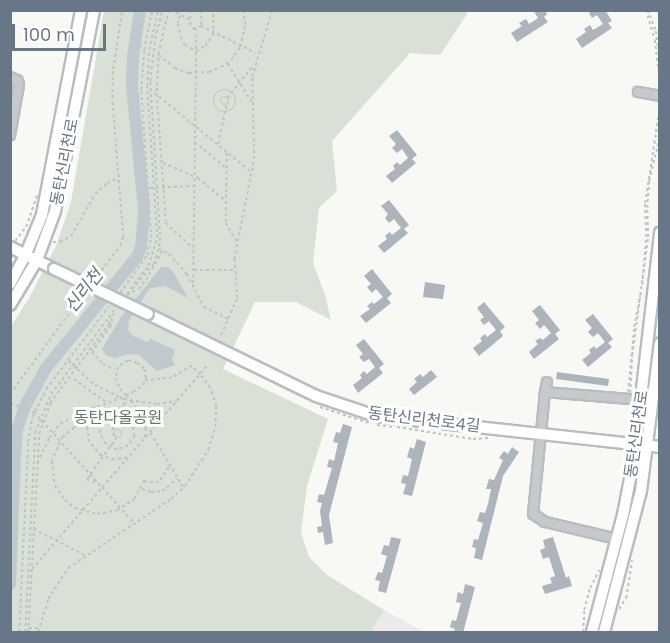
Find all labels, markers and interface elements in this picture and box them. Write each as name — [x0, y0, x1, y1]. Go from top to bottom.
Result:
scale bar — [15, 12, 110, 50]
text: 100 m — [23, 22, 75, 47]
street label: 동탄신리천로 — [47, 117, 83, 207]
water label: 신리천 — [60, 265, 108, 317]
street label: 동탄신리천로 — [621, 389, 653, 479]
street label: 동탄신리천로4길 — [367, 404, 481, 436]
park label: 동탄다올공원 — [74, 408, 162, 428]

